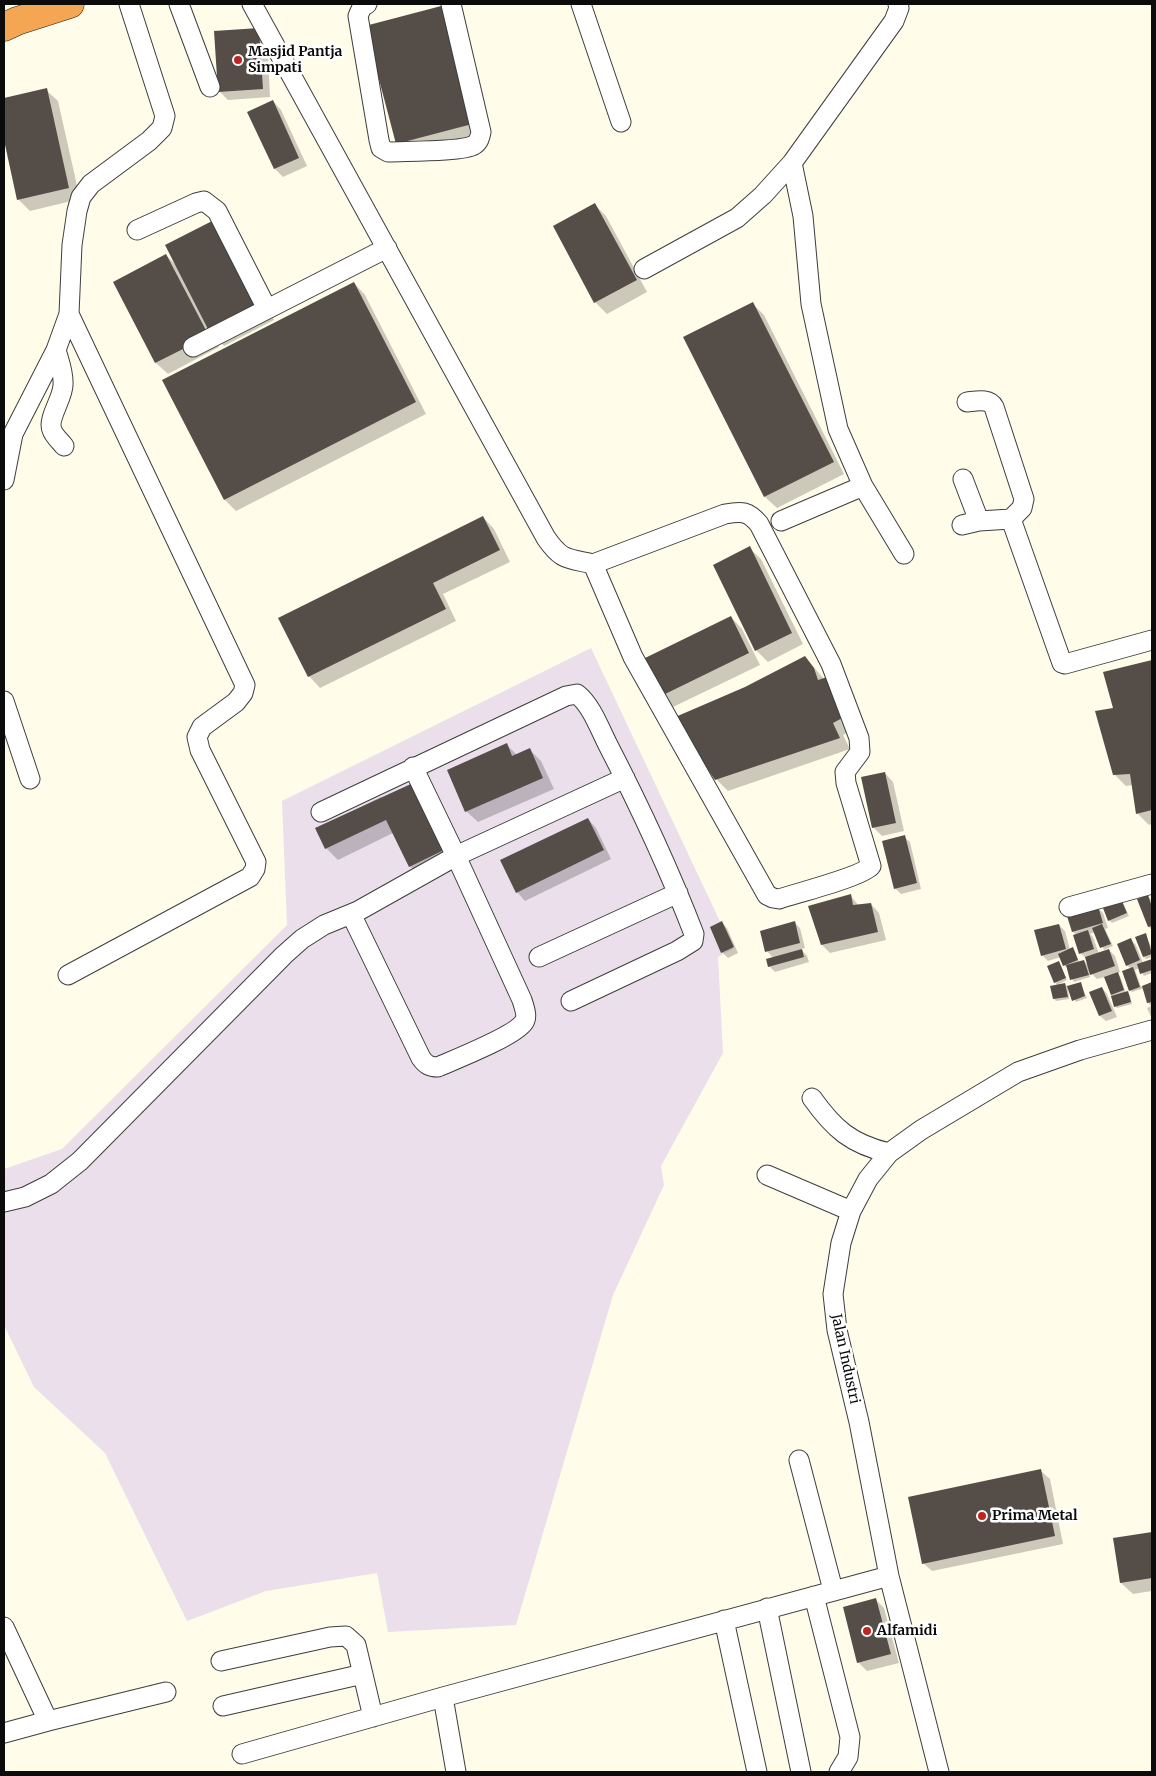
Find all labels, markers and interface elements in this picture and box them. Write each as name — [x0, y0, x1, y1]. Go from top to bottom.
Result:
place label: Masjid Pantja Simpati — [248, 44, 342, 76]
marker: Masjid Pantja Simpati — [232, 54, 244, 66]
street label: Jalan Industri — [827, 1312, 863, 1406]
place label: Prima Metal — [992, 1508, 1078, 1524]
marker: Prima Metal — [976, 1510, 988, 1522]
place label: Alfamidi — [877, 1623, 937, 1639]
marker: Alfamidi — [861, 1625, 873, 1637]

